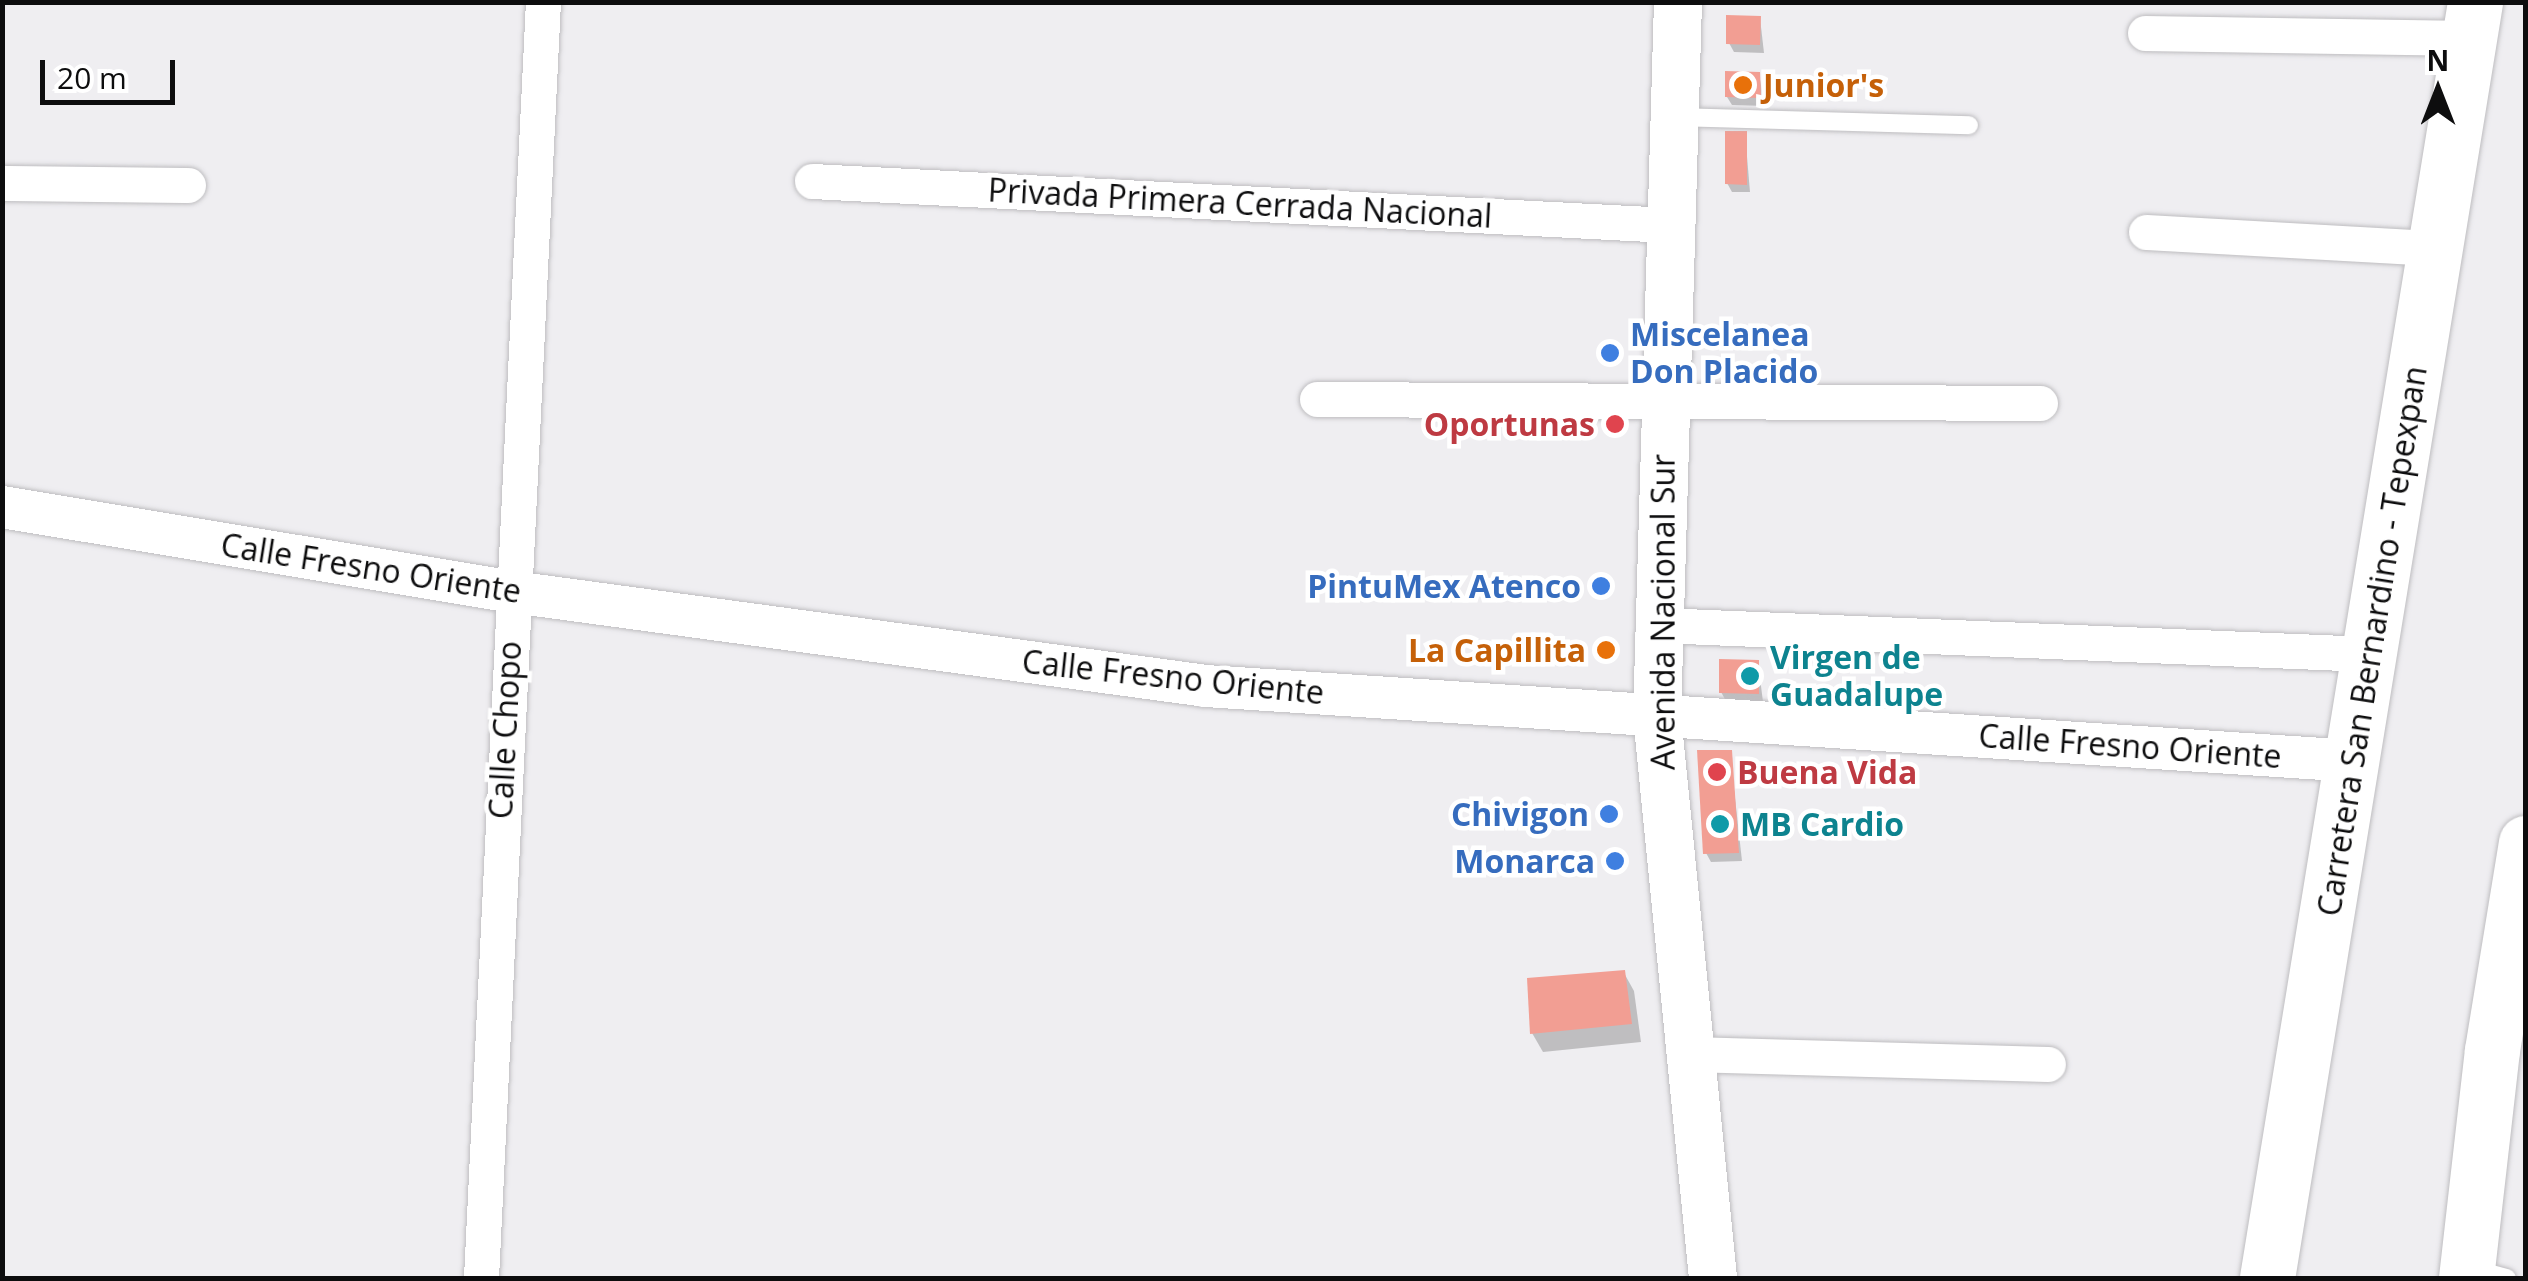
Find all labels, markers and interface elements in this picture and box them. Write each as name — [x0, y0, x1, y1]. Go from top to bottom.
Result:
scale bar — [45, 40, 180, 102]
north arrow — [2388, 40, 2488, 140]
text: N — [2427, 41, 2449, 79]
text: 20 m — [57, 57, 127, 98]
place label: Junior's — [1763, 66, 1884, 104]
marker: Junior's — [1732, 74, 1754, 96]
street label: Privada Primera Cerrada Nacional — [987, 171, 1493, 235]
place label: Miscelanea Don Placido — [1630, 316, 1818, 391]
marker: Miscelanea Don Placido — [1599, 342, 1621, 364]
street label: Carretera San Bernardino - Tepexpan — [2310, 363, 2434, 919]
place label: Oportunas — [1424, 405, 1595, 443]
marker: Oportunas — [1604, 413, 1626, 435]
street label: Avenida Nacional Sur — [1644, 454, 1682, 770]
street label: Calle Fresno Oriente — [218, 525, 524, 611]
place label: PintuMex Atenco — [1307, 567, 1581, 605]
marker: PintuMex Atenco — [1590, 575, 1612, 597]
place label: La Capillita — [1408, 631, 1586, 669]
marker: La Capillita — [1595, 639, 1617, 661]
place label: Virgen de Guadalupe — [1770, 639, 1943, 714]
street label: Calle Chopo — [481, 640, 529, 820]
street label: Calle Fresno Oriente — [1020, 642, 1326, 712]
marker: Virgen de Guadalupe — [1739, 665, 1761, 687]
street label: Calle Fresno Oriente — [1977, 716, 2283, 776]
place label: Buena Vida — [1737, 753, 1917, 791]
marker: Buena Vida — [1706, 761, 1728, 783]
place label: Chivigon — [1451, 795, 1589, 833]
marker: Chivigon — [1598, 803, 1620, 825]
place label: MB Cardio — [1740, 805, 1904, 843]
marker: MB Cardio — [1709, 813, 1731, 835]
place label: Monarca — [1454, 842, 1595, 880]
marker: Monarca — [1604, 850, 1626, 872]

